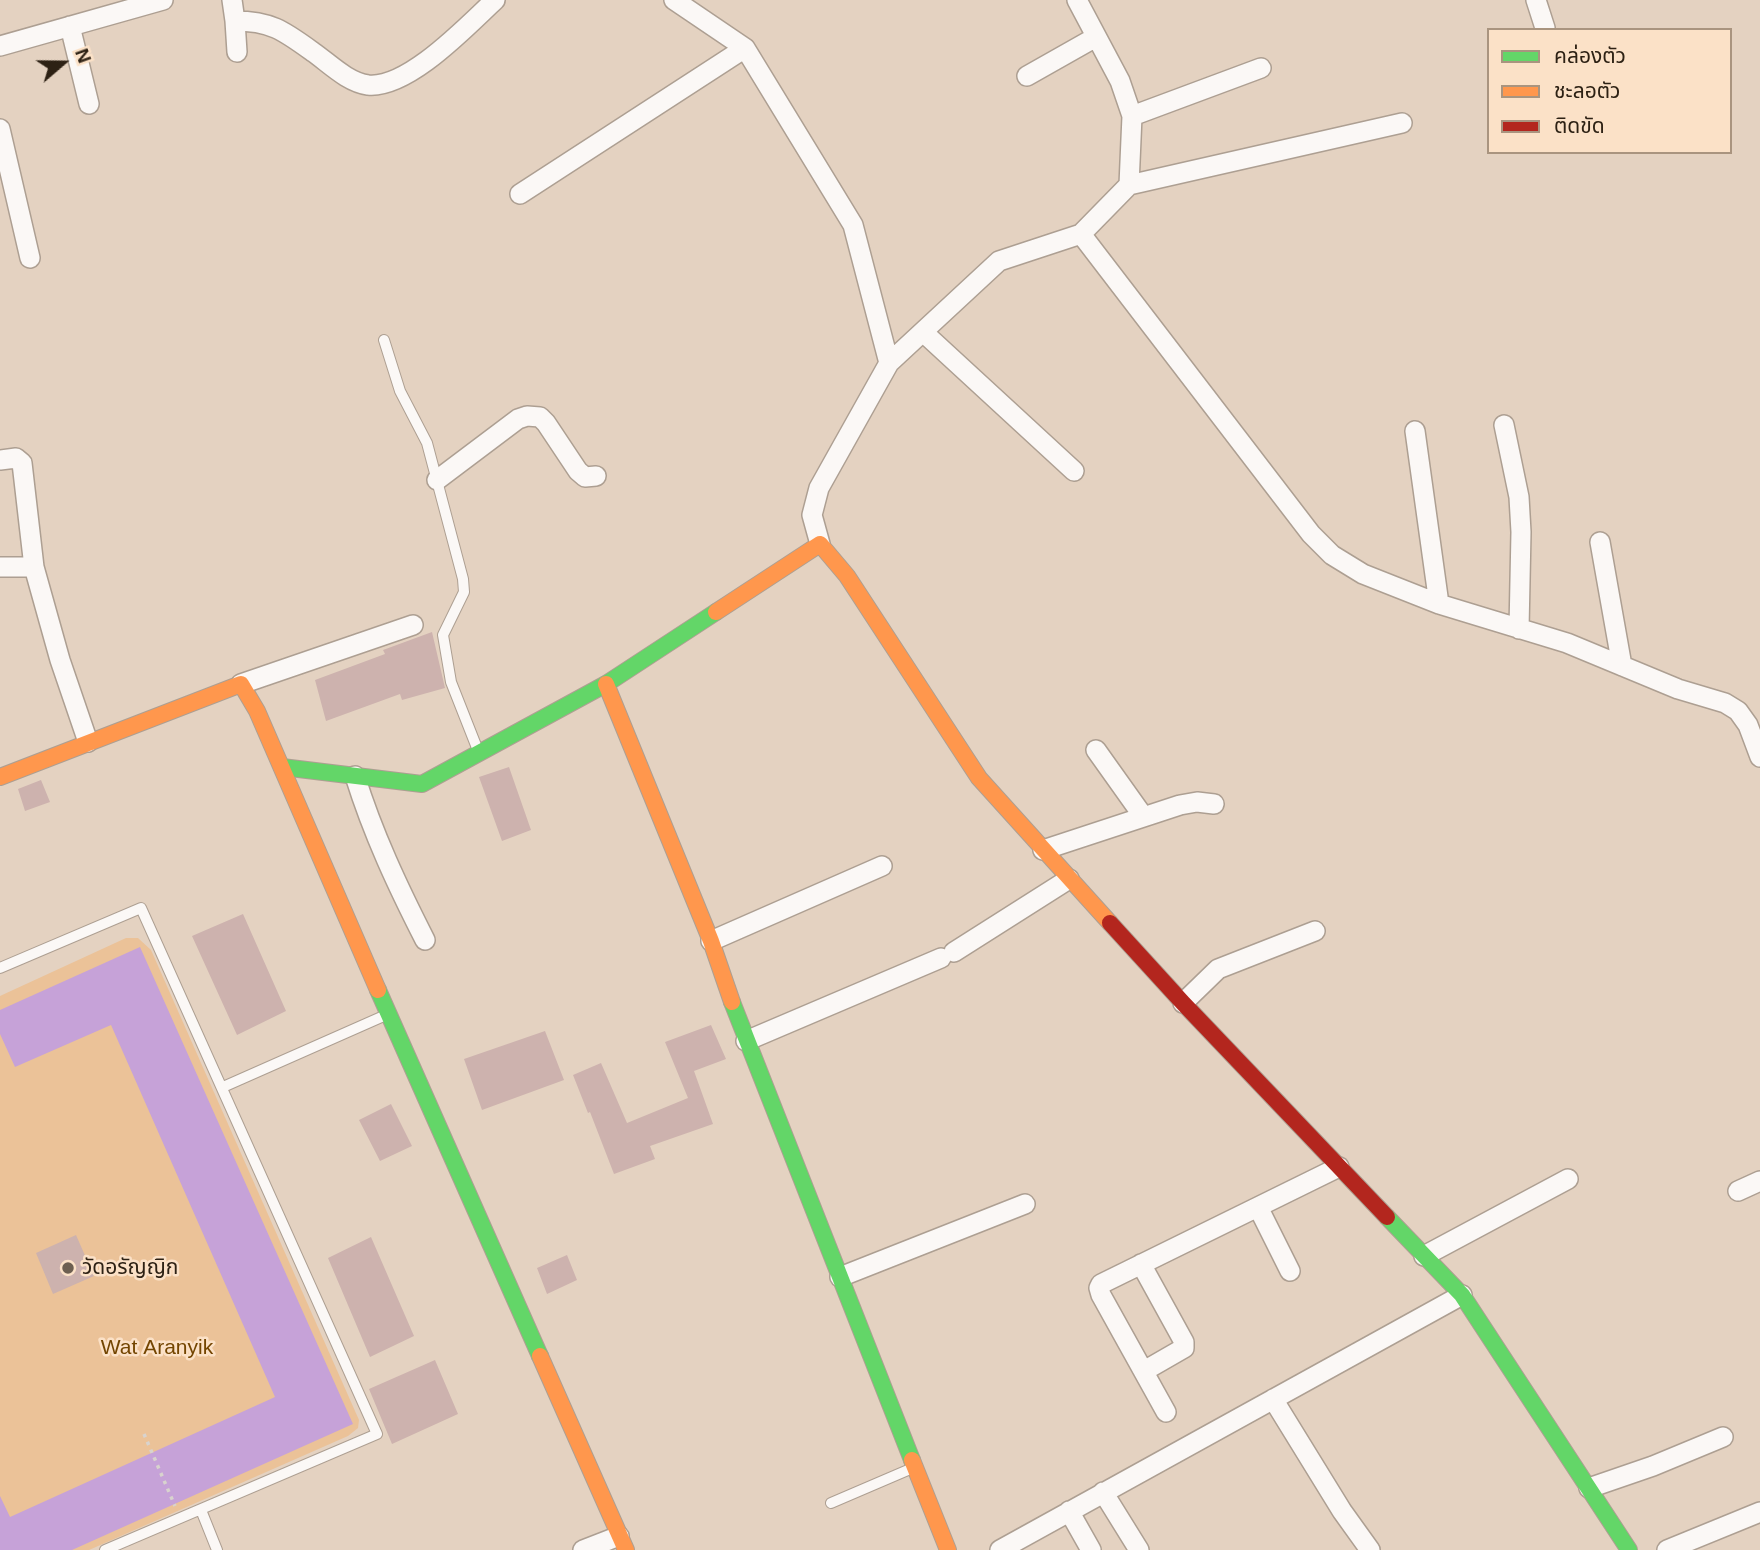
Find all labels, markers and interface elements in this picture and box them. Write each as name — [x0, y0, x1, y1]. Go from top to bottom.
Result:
north arrow — [28, 28, 98, 98]
legend — [1487, 28, 1732, 154]
text: คล่องตัว — [1554, 44, 1626, 67]
text: N — [71, 46, 95, 66]
text: ชะลอตัว — [1554, 79, 1620, 102]
text: ติดขัด — [1554, 114, 1605, 137]
place label: วัดอรัญญิก — [82, 1255, 178, 1281]
marker: วัดอรัญญิก — [60, 1260, 76, 1276]
park label: Wat Aranyik — [101, 1335, 213, 1361]

